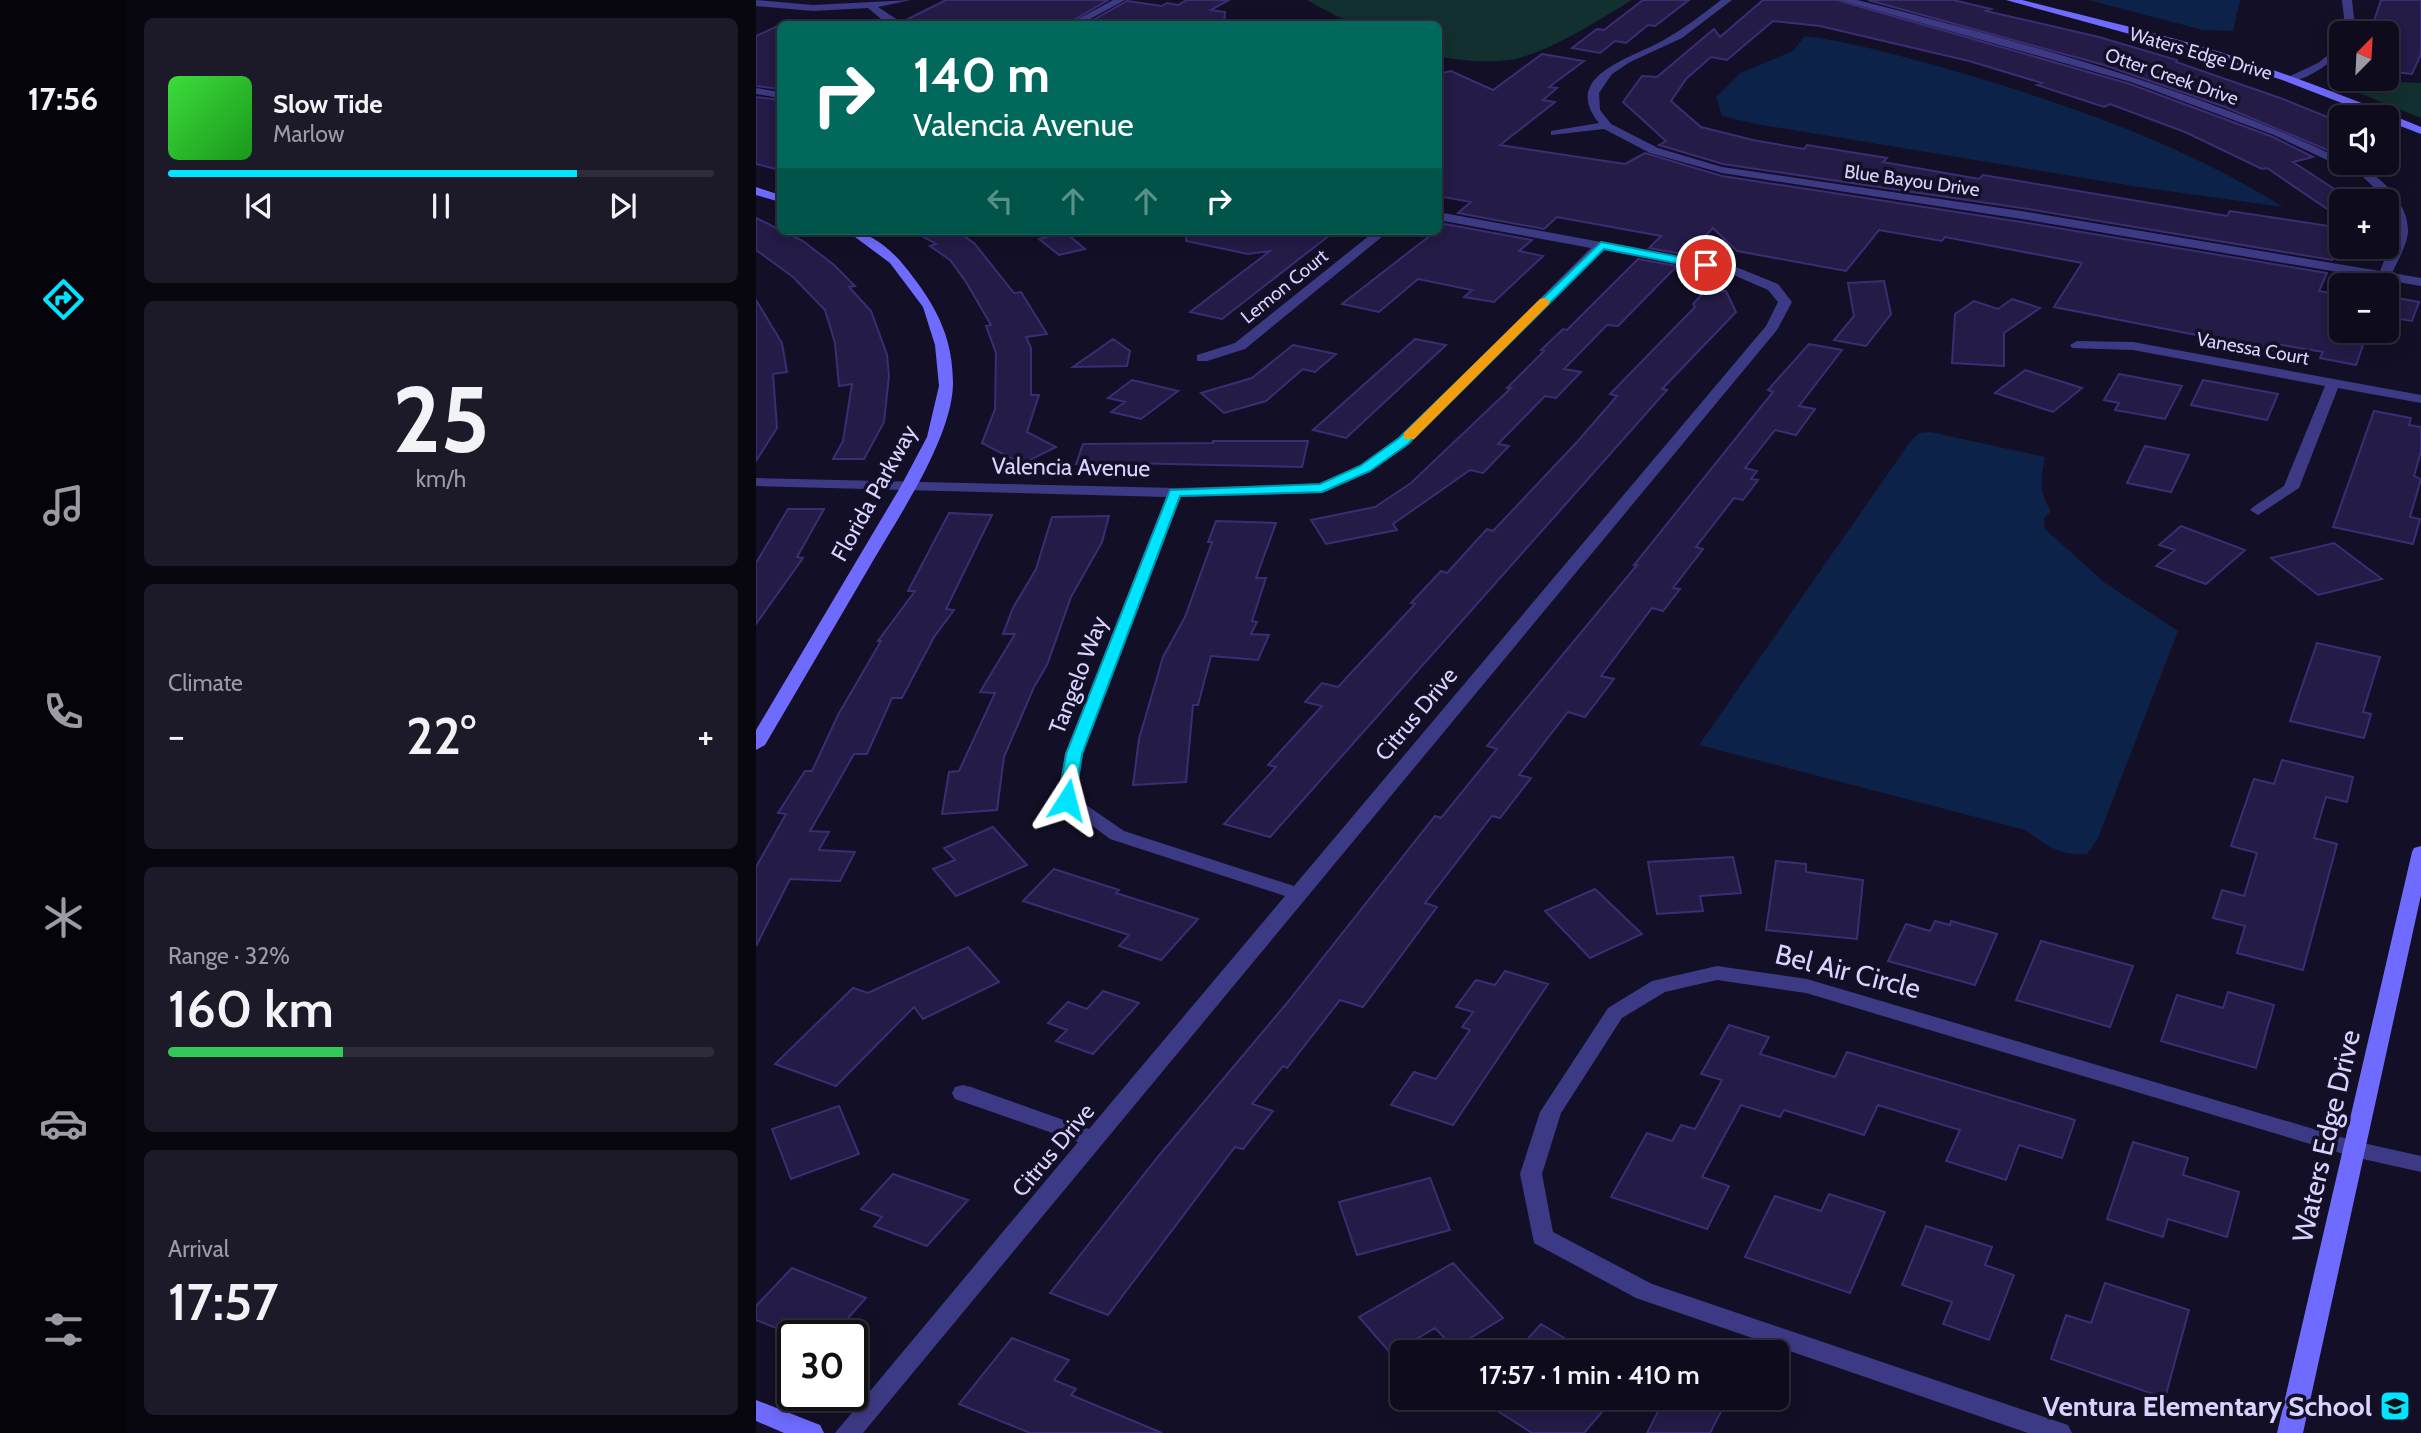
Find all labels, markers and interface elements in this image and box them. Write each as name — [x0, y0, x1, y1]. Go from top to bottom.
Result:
north arrow — [2329, 21, 2399, 91]
map controls — [2329, 21, 2399, 343]
street label: Waters Edge Drive — [2127, 22, 2275, 85]
street label: Otter Creek Drive — [2102, 43, 2242, 110]
text: 140 m — [913, 45, 1050, 104]
icon: right — [798, 49, 889, 140]
text: 17:56 — [28, 79, 98, 118]
text: Slow Tide — [273, 88, 383, 120]
text: Valencia Avenue — [913, 105, 1134, 144]
button: sound — [2329, 105, 2399, 175]
text: Marlow — [273, 120, 344, 148]
street label: Blue Bayou Drive — [1843, 160, 1981, 201]
icon: left — [981, 182, 1019, 220]
icon: ahead — [1054, 182, 1092, 220]
icon: ahead — [1127, 182, 1165, 220]
icon: right — [1200, 182, 1238, 220]
icon: previous — [240, 187, 278, 225]
icon: pause — [422, 187, 460, 225]
icon: next — [604, 187, 642, 225]
button: + — [2329, 189, 2399, 259]
pin — [1676, 235, 1736, 295]
street label: Lemon Court — [1236, 244, 1333, 328]
icon: arrive — [1687, 246, 1725, 284]
button: − — [2329, 273, 2399, 343]
icon: directions — [39, 275, 88, 324]
street label: Vanessa Court — [2195, 327, 2311, 370]
text: 25 — [392, 364, 490, 475]
street label: Florida Parkway — [825, 420, 923, 566]
street label: Valencia Avenue — [991, 452, 1151, 482]
text: km/h — [416, 465, 466, 493]
icon: music — [39, 481, 88, 530]
street label: Tangelo Way — [1043, 612, 1113, 738]
street label: Citrus Drive — [1369, 662, 1463, 766]
text: Climate — [168, 669, 243, 697]
icon: phone — [39, 687, 88, 736]
text: 22° — [406, 704, 476, 767]
text: − — [168, 712, 185, 759]
text: + — [697, 712, 714, 759]
position arrow — [1030, 763, 1104, 837]
icon: climate — [39, 893, 88, 942]
street label: Bel Air Circle — [1772, 937, 1924, 1005]
text: Range · 32% — [168, 942, 290, 970]
text: 160 km — [168, 977, 334, 1040]
street label: Waters Edge Drive — [2285, 1026, 2367, 1246]
street label: Citrus Drive — [1006, 1098, 1100, 1202]
icon: car — [39, 1099, 88, 1148]
text: Arrival — [168, 1235, 229, 1263]
text: 17:57 — [168, 1270, 278, 1333]
icon: filters — [39, 1305, 88, 1354]
speed limit sign: 30 — [777, 1320, 868, 1411]
text: 17:57 · 1 min · 410 m — [1479, 1359, 1700, 1391]
place label: Ventura Elementary School — [2043, 1389, 2372, 1423]
school or university icon: Ventura Elementary School — [2378, 1389, 2412, 1423]

